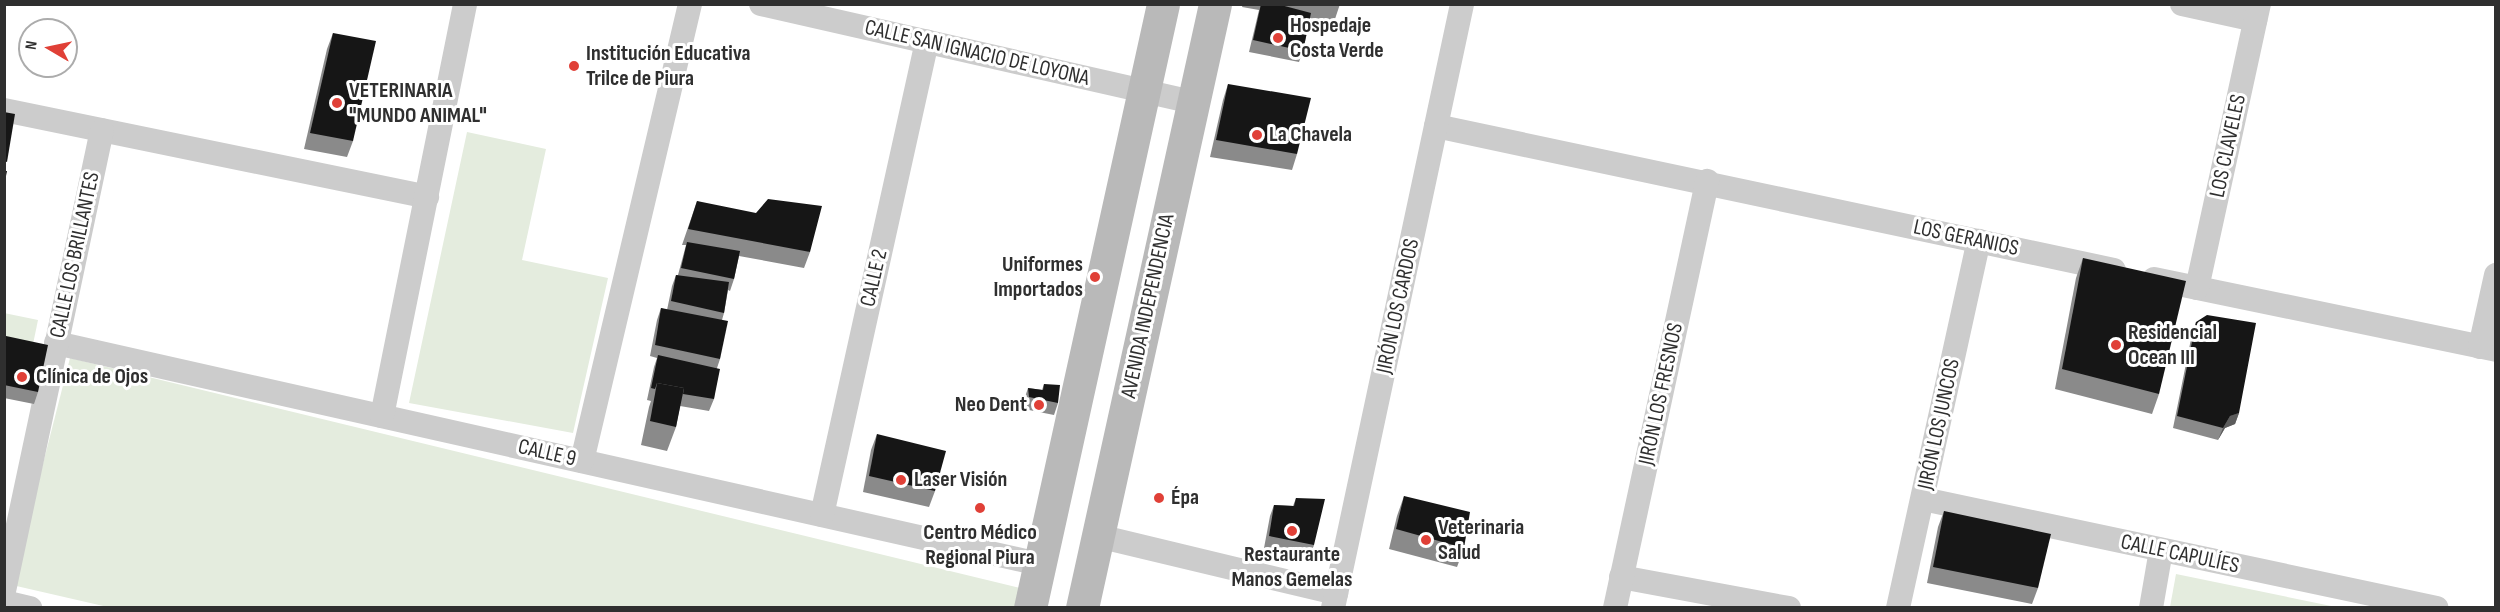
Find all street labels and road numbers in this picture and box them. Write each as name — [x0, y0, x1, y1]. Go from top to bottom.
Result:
street label: CALLE SAN IGNACIO DE LOYONA — [862, 14, 1092, 92]
street label: LOS CLAVELES — [2204, 92, 2252, 200]
street label: CALLE LOS BRILLANTES — [44, 169, 106, 341]
street label: AVENIDA INDEPENDENCIA — [1116, 211, 1180, 401]
street label: LOS GERANIOS — [1911, 214, 2021, 262]
street label: JIRÓN LOS CARDOS — [1371, 236, 1425, 376]
street label: CALLE 2 — [855, 247, 893, 309]
street label: JIRÓN LOS FRESNOS — [1633, 321, 1689, 467]
street label: JIRÓN LOS JUNCOS — [1912, 356, 1966, 492]
street label: CALLE 9 — [515, 434, 579, 472]
street label: CALLE CAPULÍES — [2118, 529, 2242, 579]

